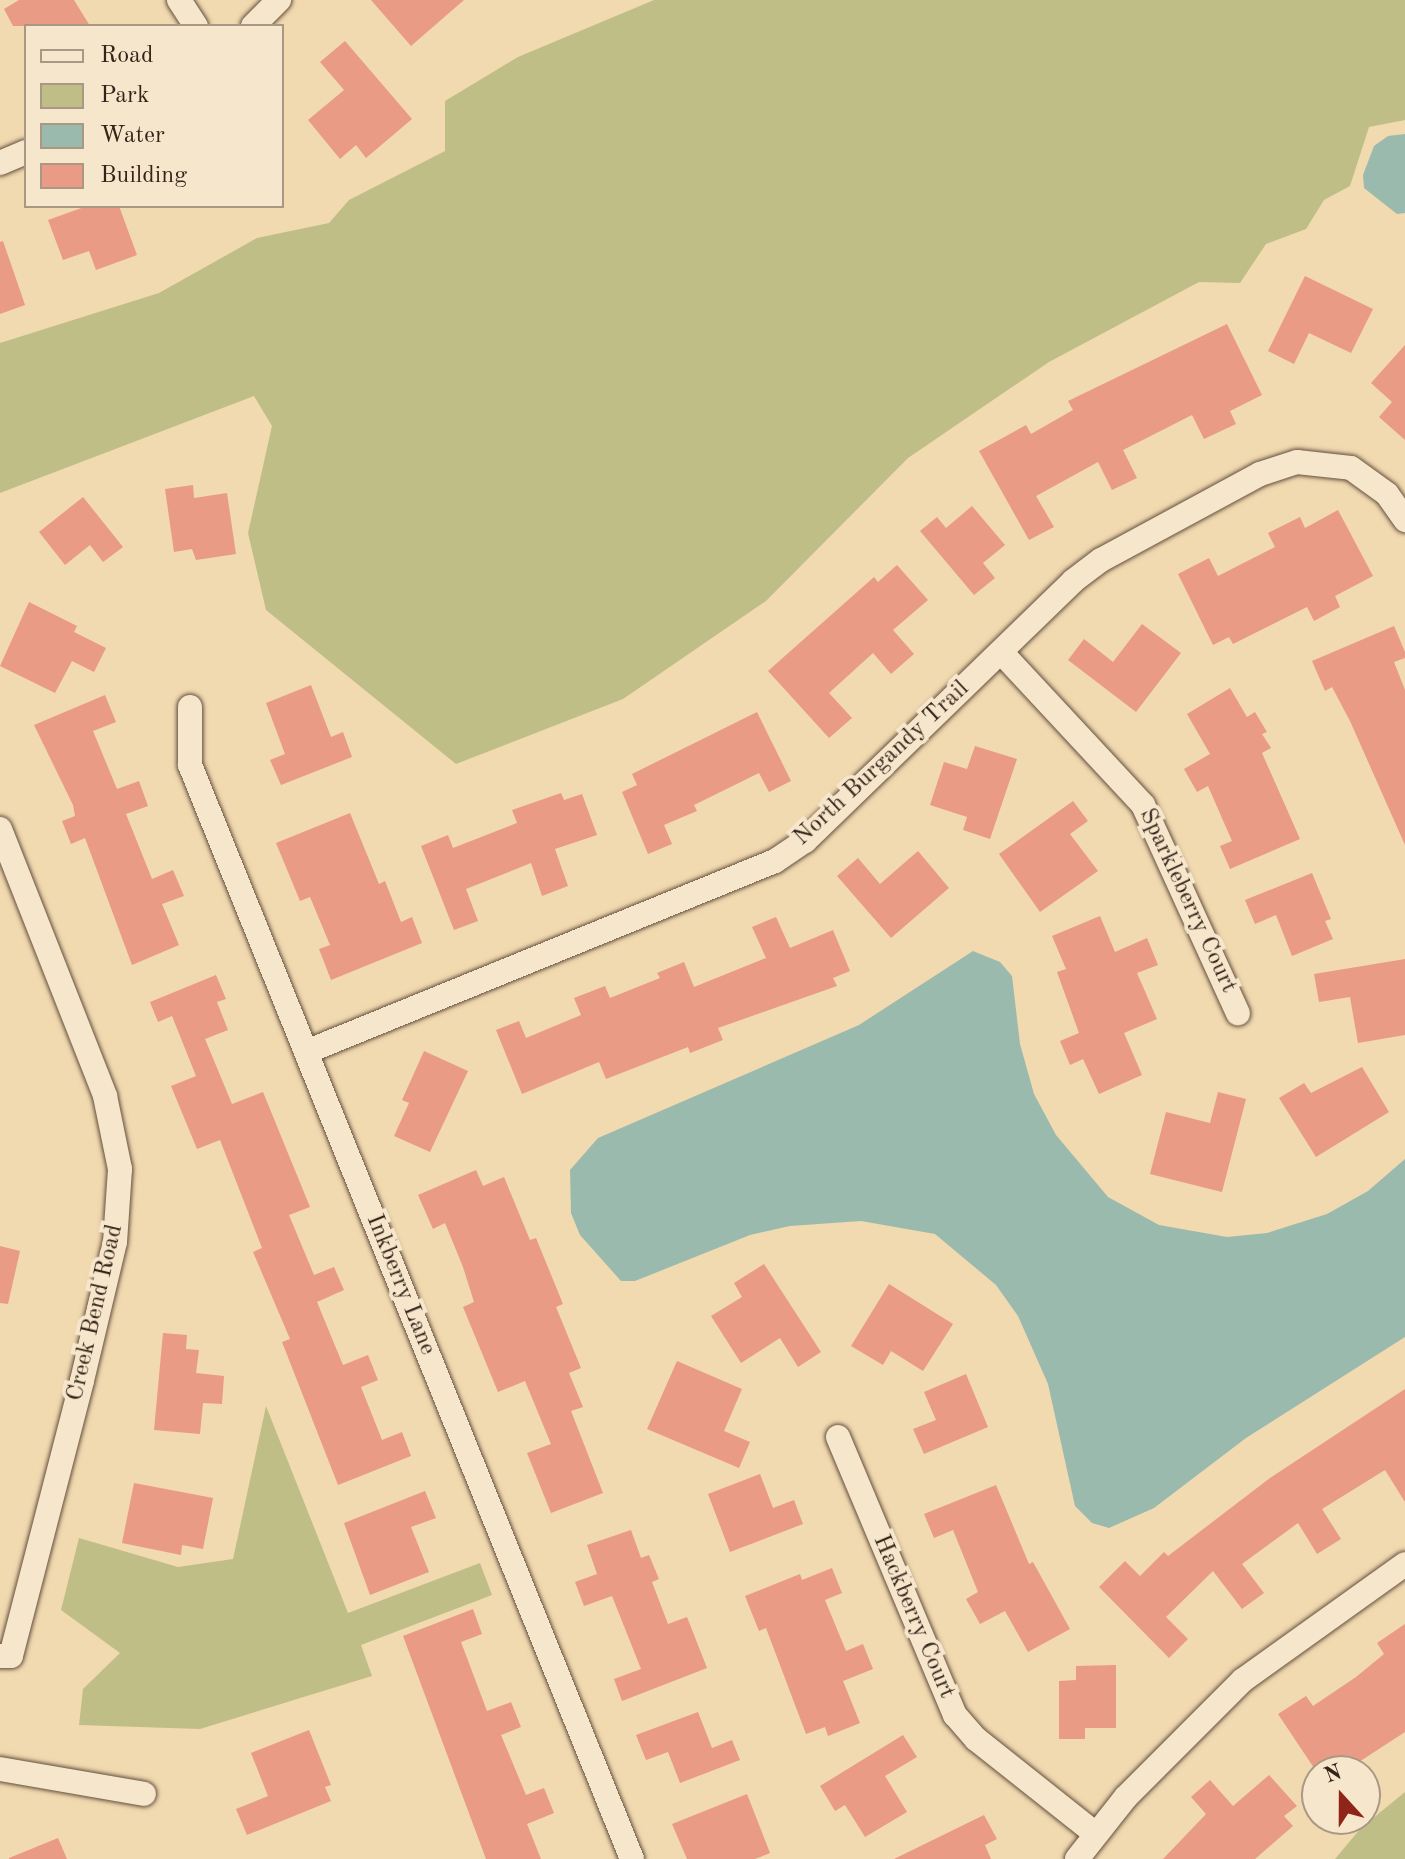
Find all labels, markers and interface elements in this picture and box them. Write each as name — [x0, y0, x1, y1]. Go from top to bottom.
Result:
legend — [24, 24, 284, 208]
text: Road — [100, 44, 153, 68]
text: Park — [100, 84, 149, 108]
text: Water — [100, 124, 165, 148]
text: Building — [100, 164, 187, 188]
street label: North Burgandy Trail — [788, 675, 976, 853]
street label: Sparkleberry Court — [1132, 804, 1242, 998]
street label: Inkberry Lane — [359, 1210, 441, 1360]
street label: Creek Bend Road — [62, 1222, 130, 1404]
street label: Hackberry Court — [866, 1531, 960, 1703]
north arrow — [1301, 1755, 1381, 1835]
text: N — [1321, 1761, 1345, 1788]

